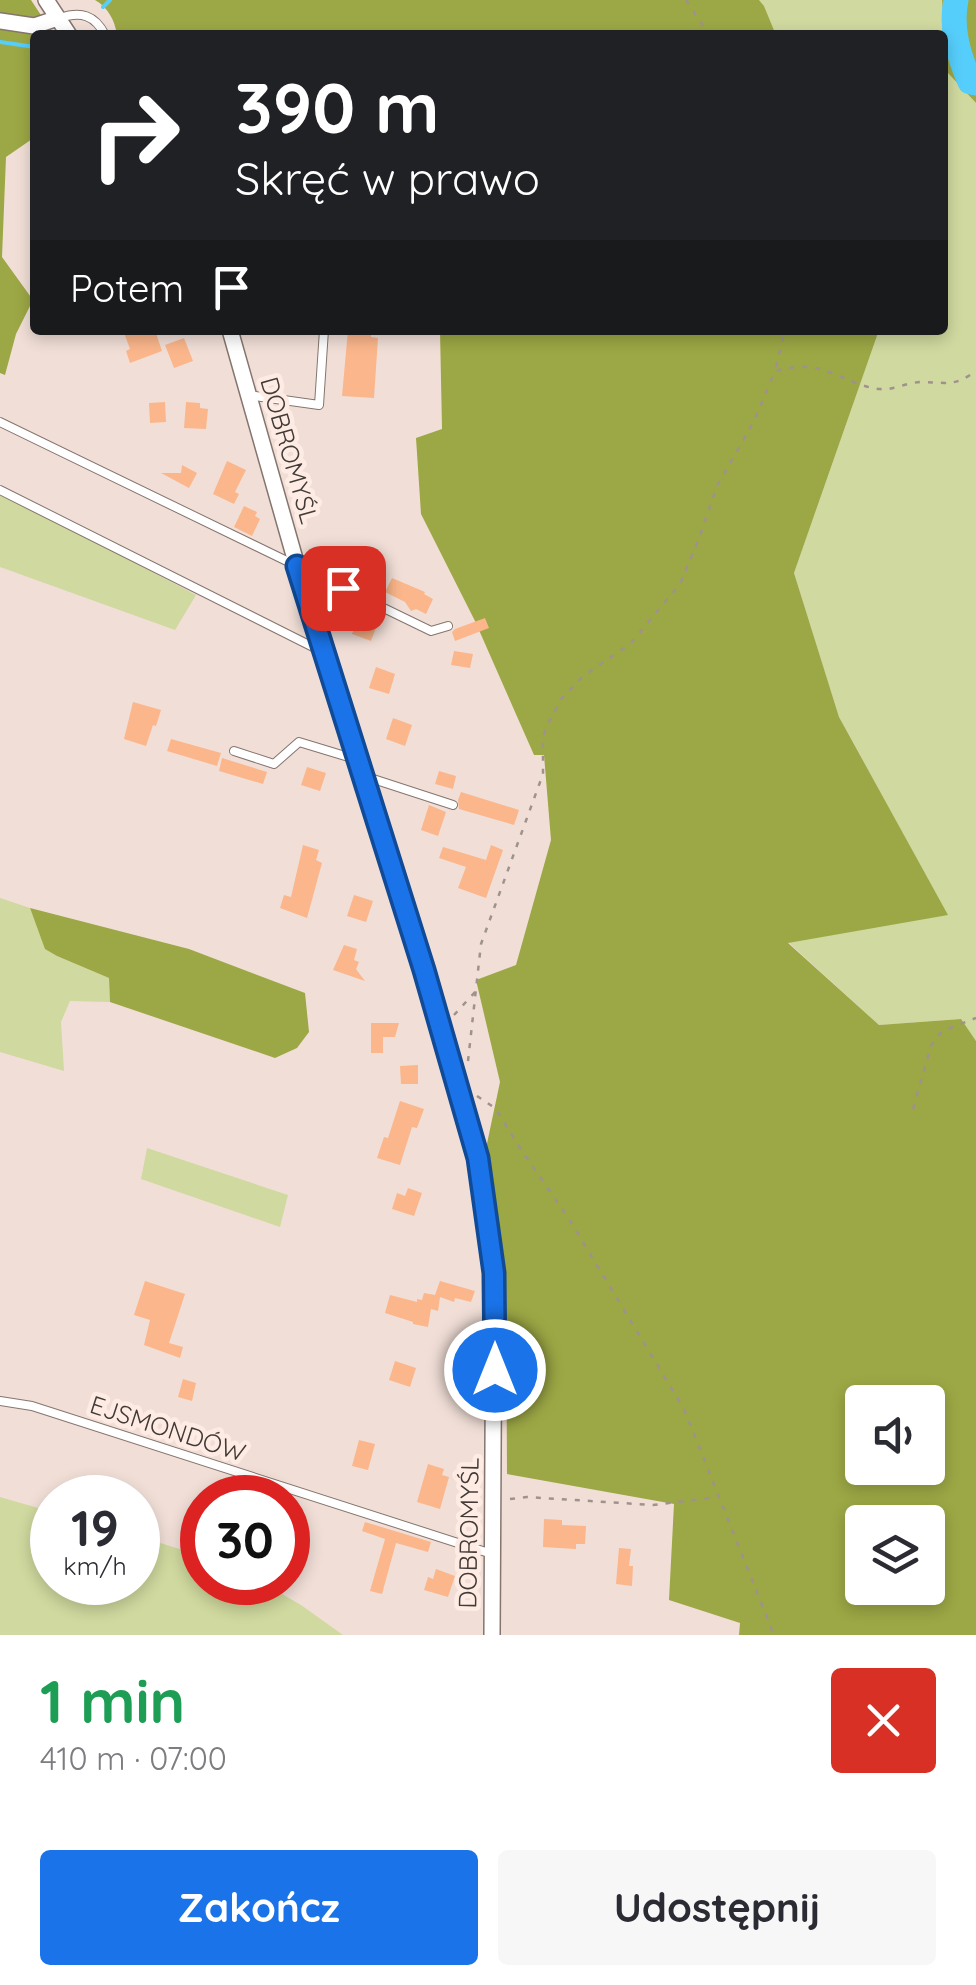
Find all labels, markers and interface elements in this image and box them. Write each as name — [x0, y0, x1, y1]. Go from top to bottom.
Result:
text: 390 m — [235, 63, 439, 151]
icon: right — [70, 70, 200, 200]
text: Skręć w prawo — [235, 150, 540, 206]
icon: arrive — [204, 260, 259, 315]
text: Potem — [70, 264, 184, 312]
street label: DOBROMYŚL — [254, 373, 326, 527]
pin — [301, 546, 386, 631]
icon: arrive — [316, 561, 371, 616]
position arrow — [443, 1318, 547, 1422]
map controls — [845, 1385, 945, 1605]
button: sound — [845, 1385, 945, 1485]
street label: EJSMONDÓW — [86, 1388, 250, 1468]
street label: DOBROMYŚL — [451, 1457, 485, 1609]
speed limit sign: 30 — [180, 1475, 310, 1605]
text: 19 — [71, 1496, 119, 1559]
button: layers — [845, 1505, 945, 1605]
text: km/h — [63, 1550, 127, 1581]
text: 1 min — [40, 1663, 185, 1738]
button: close — [831, 1668, 936, 1773]
text: 410 m · 07:00 — [40, 1738, 227, 1778]
button: Zakończ — [40, 1850, 478, 1965]
button: Udostępnij — [498, 1850, 936, 1965]

